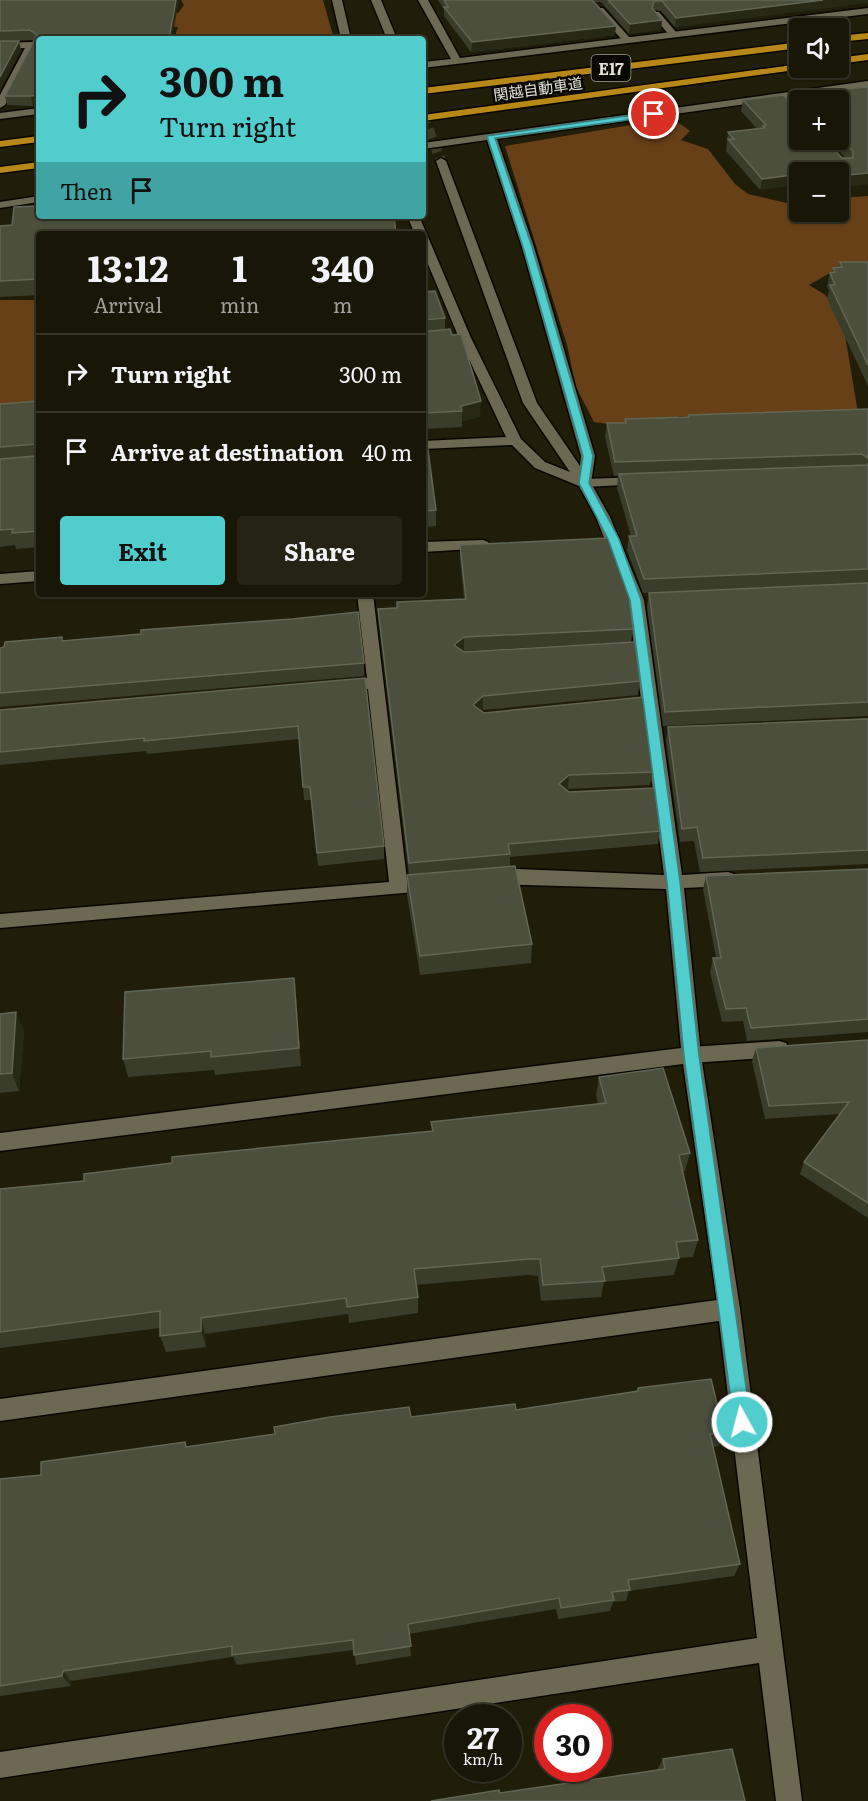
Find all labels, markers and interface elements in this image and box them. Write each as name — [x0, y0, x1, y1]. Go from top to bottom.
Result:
map controls — [789, 18, 849, 222]
button: sound — [789, 18, 849, 78]
text: 300 m — [159, 48, 284, 110]
road number: E17 — [592, 55, 630, 81]
icon: right — [60, 60, 138, 138]
street label: 関越自動車道 — [492, 70, 584, 106]
pin — [628, 88, 679, 139]
button: + — [789, 90, 849, 150]
icon: arrive — [637, 97, 670, 130]
text: Turn right — [159, 105, 296, 145]
button: − — [789, 162, 849, 222]
text: Then — [60, 174, 113, 207]
icon: arrive — [125, 174, 158, 207]
text: 13:12 — [87, 240, 169, 293]
text: 1 — [232, 240, 247, 293]
text: 340 — [311, 240, 375, 293]
text: Arrival — [94, 289, 162, 319]
text: min — [220, 289, 259, 319]
text: m — [333, 289, 352, 319]
icon: right — [60, 357, 93, 390]
text: Turn right — [111, 357, 231, 390]
text: 300 m — [339, 357, 402, 390]
icon: arrive — [60, 435, 93, 468]
text: Arrive at destination — [111, 435, 344, 468]
text: 40 m — [362, 435, 412, 468]
button: Exit — [60, 516, 225, 585]
button: Share — [237, 516, 402, 585]
position arrow — [710, 1390, 774, 1454]
speed limit sign: 30 — [534, 1704, 612, 1782]
text: 27 — [467, 1714, 499, 1758]
text: km/h — [463, 1747, 503, 1770]

